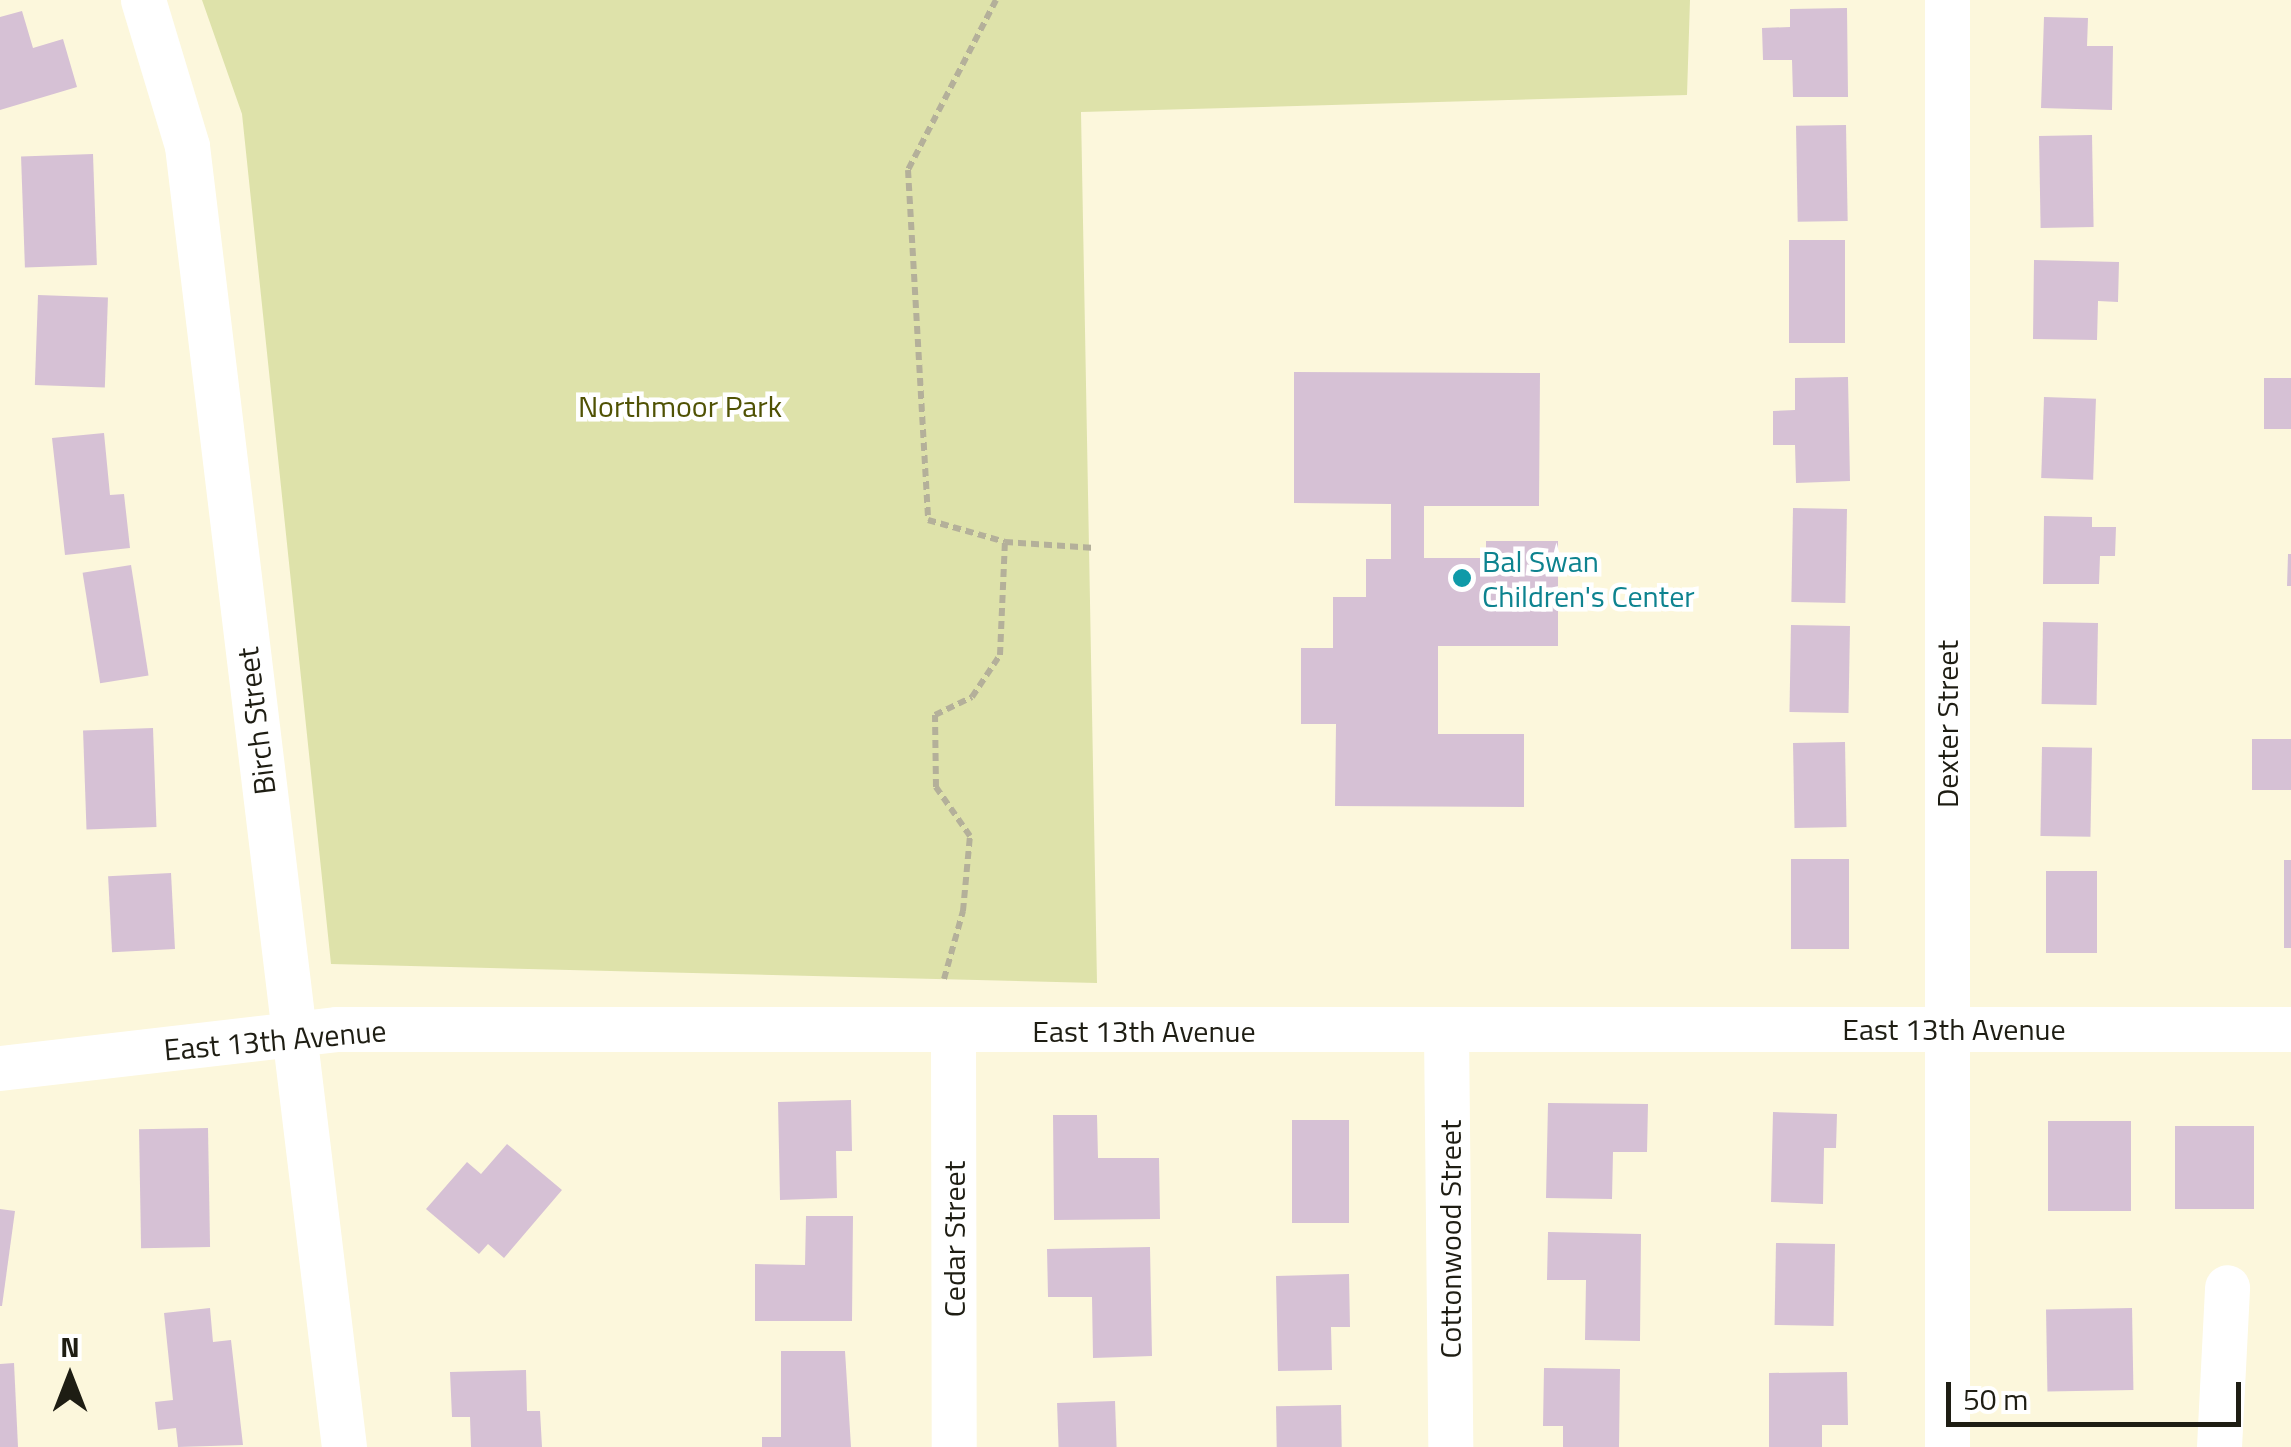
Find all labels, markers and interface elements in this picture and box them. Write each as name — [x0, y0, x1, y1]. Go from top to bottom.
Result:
park label: Northmoor Park — [578, 388, 782, 424]
place label: Bal Swan Children's Center — [1482, 543, 1695, 614]
marker: Bal Swan Children's Center — [1451, 567, 1473, 589]
street label: Dexter Street — [1929, 640, 1965, 808]
street label: Birch Street — [229, 645, 283, 797]
street label: East 13th Avenue — [1842, 1011, 2066, 1047]
street label: East 13th Avenue — [162, 1012, 388, 1068]
street label: East 13th Avenue — [1032, 1013, 1256, 1049]
street label: Cottonwood Street — [1432, 1120, 1468, 1358]
street label: Cedar Street — [936, 1161, 972, 1317]
text: N — [60, 1325, 80, 1368]
north arrow — [20, 1327, 120, 1427]
scale bar — [1951, 1362, 2246, 1424]
text: 50 m — [1963, 1376, 2028, 1422]

